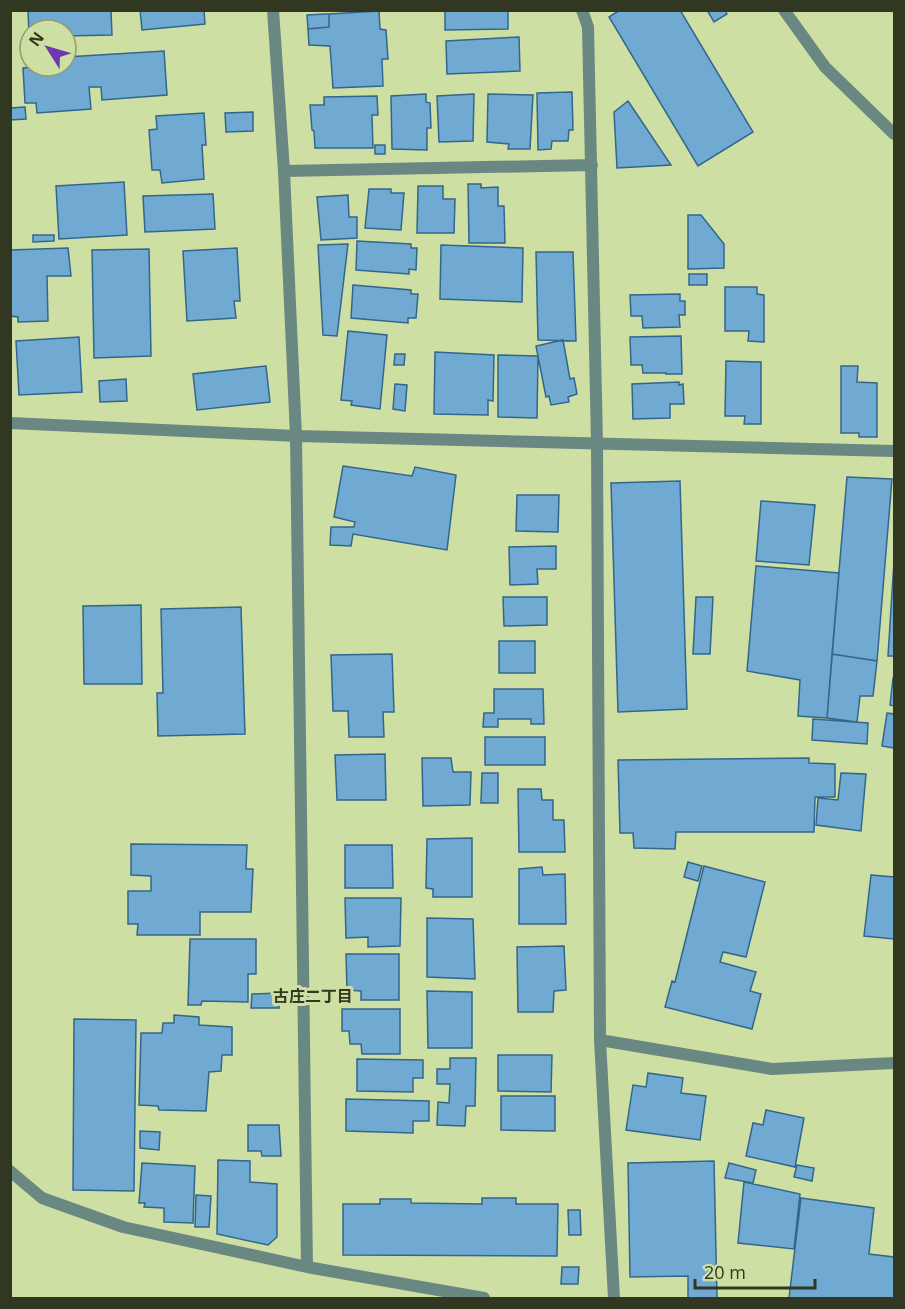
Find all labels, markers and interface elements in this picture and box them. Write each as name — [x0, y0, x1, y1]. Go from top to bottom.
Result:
north arrow — [18, 18, 78, 78]
text: N — [23, 27, 49, 51]
district label: 古庄二丁目 — [273, 985, 353, 1007]
scale bar — [695, 1252, 815, 1290]
text: 20 m — [704, 1260, 746, 1284]

